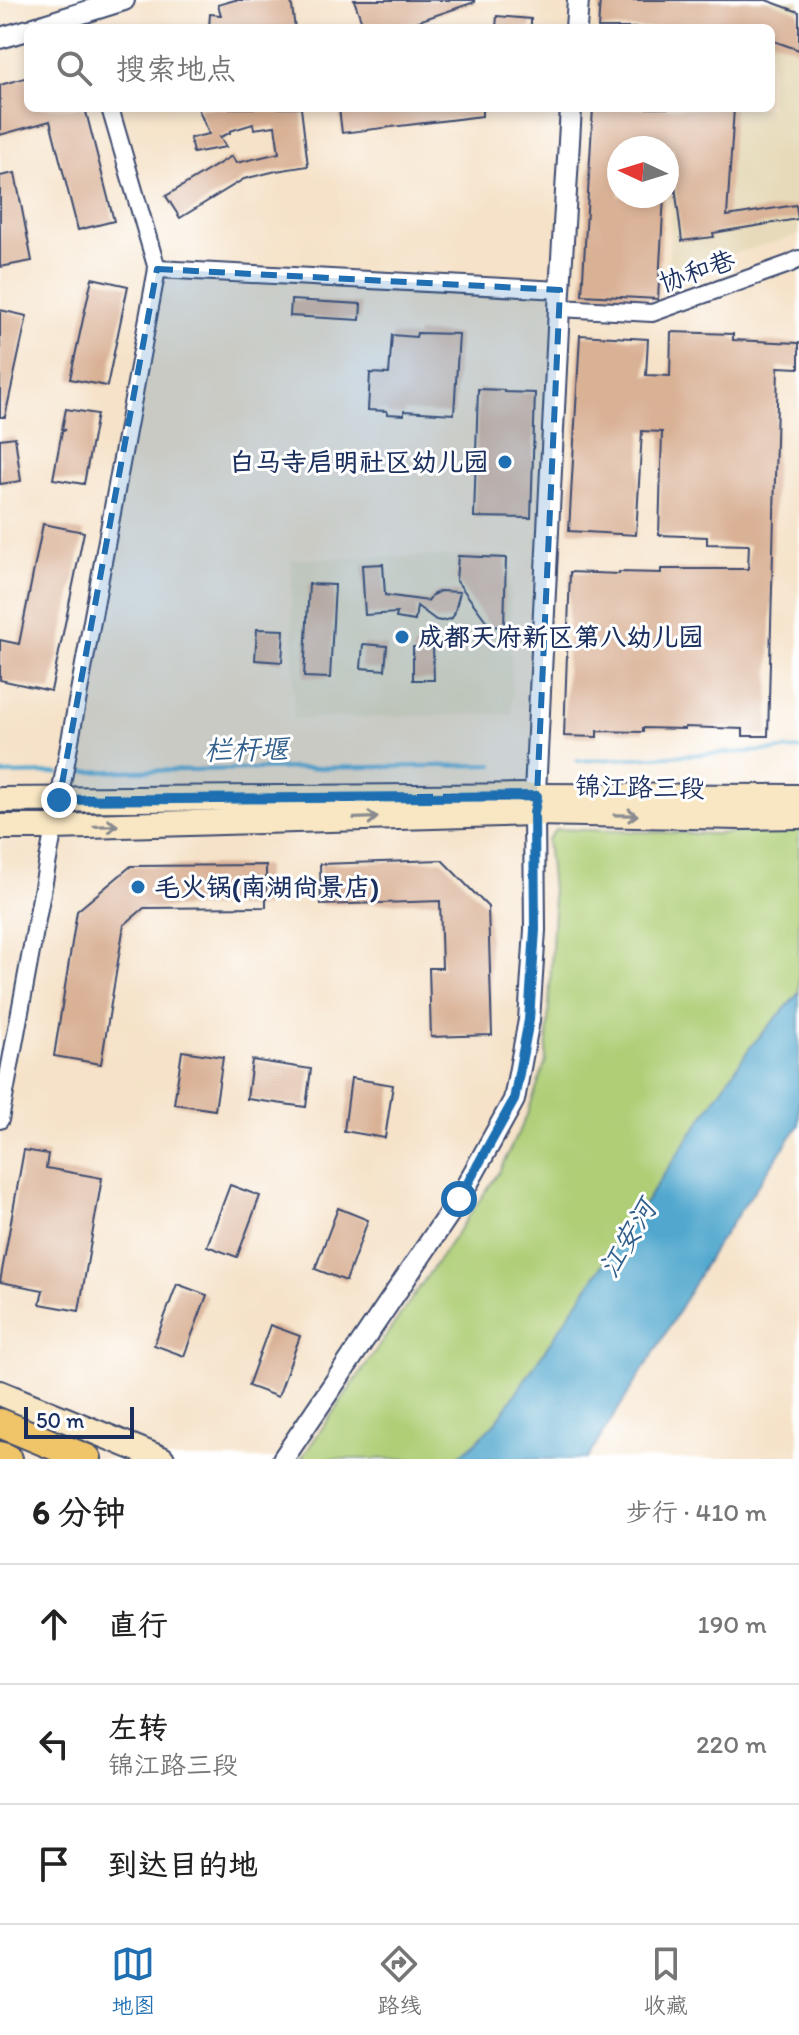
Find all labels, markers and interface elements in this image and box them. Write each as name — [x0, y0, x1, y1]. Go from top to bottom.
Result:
search box — [24, 24, 775, 112]
icon: search — [52, 46, 96, 90]
text: 搜索地点 — [116, 50, 236, 87]
north arrow — [607, 136, 679, 208]
street label: 协和巷 — [655, 243, 739, 299]
place label: 白马寺启明社区幼儿园 — [229, 446, 489, 478]
marker: 白马寺启明社区幼儿园 — [496, 453, 514, 471]
place label: 成都天府新区第八幼儿园 — [418, 621, 704, 653]
marker: 成都天府新区第八幼儿园 — [393, 628, 411, 646]
water label: 栏杆堰 — [204, 731, 291, 767]
street label: 锦江路三段 — [575, 770, 705, 804]
route end — [41, 782, 77, 818]
one-way arrow — [612, 807, 639, 822]
one-way arrow — [352, 810, 379, 825]
one-way arrow — [92, 818, 119, 833]
place label: 毛火锅(南湖尚景店) — [154, 871, 379, 903]
marker: 毛火锅(南湖尚景店) — [129, 878, 147, 896]
route start — [441, 1181, 477, 1217]
water label: 江安河 — [591, 1190, 665, 1283]
scale bar — [24, 1403, 134, 1439]
text: 50 m — [36, 1407, 85, 1434]
text: 6 分钟 — [32, 1492, 126, 1533]
text: 步行 · 410 m — [626, 1496, 767, 1528]
icon: ahead — [32, 1602, 76, 1646]
text: 直行 — [108, 1606, 168, 1643]
text: 190 m — [698, 1608, 767, 1640]
text: 左转 — [108, 1709, 168, 1746]
icon: left — [32, 1722, 76, 1766]
text: 220 m — [696, 1728, 767, 1760]
text: 锦江路三段 — [108, 1749, 238, 1781]
icon: arrive — [32, 1842, 76, 1886]
text: 到达目的地 — [108, 1846, 258, 1883]
tab: 地图 — [111, 1942, 155, 2019]
tab: 路线 — [377, 1942, 422, 2019]
tab: 收藏 — [644, 1942, 688, 2019]

